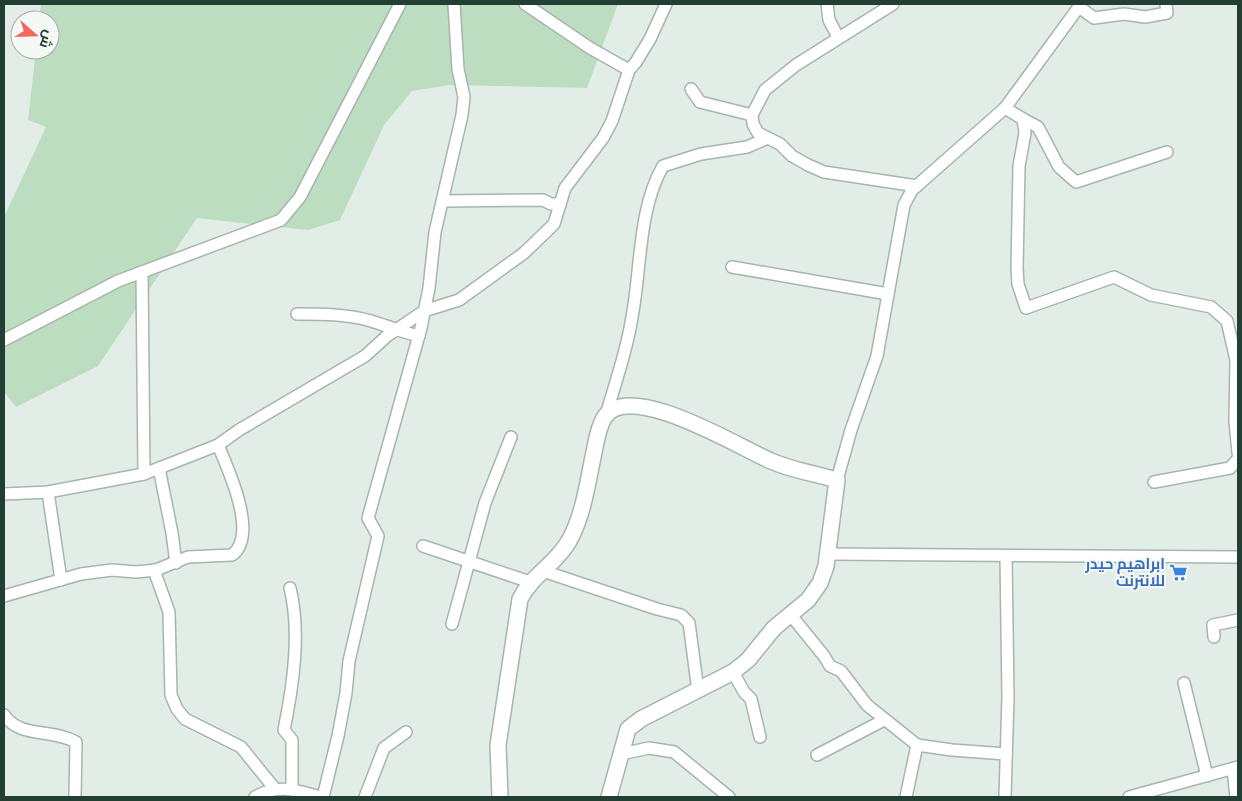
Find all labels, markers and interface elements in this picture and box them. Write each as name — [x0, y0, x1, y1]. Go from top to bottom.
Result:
north arrow — [10, 10, 60, 60]
text: ش — [36, 28, 59, 51]
place label: ابراهيم حيدر للانترنت — [1084, 555, 1165, 590]
supermarket icon: ابراهيم حيدر للانترنت — [1169, 563, 1189, 583]

